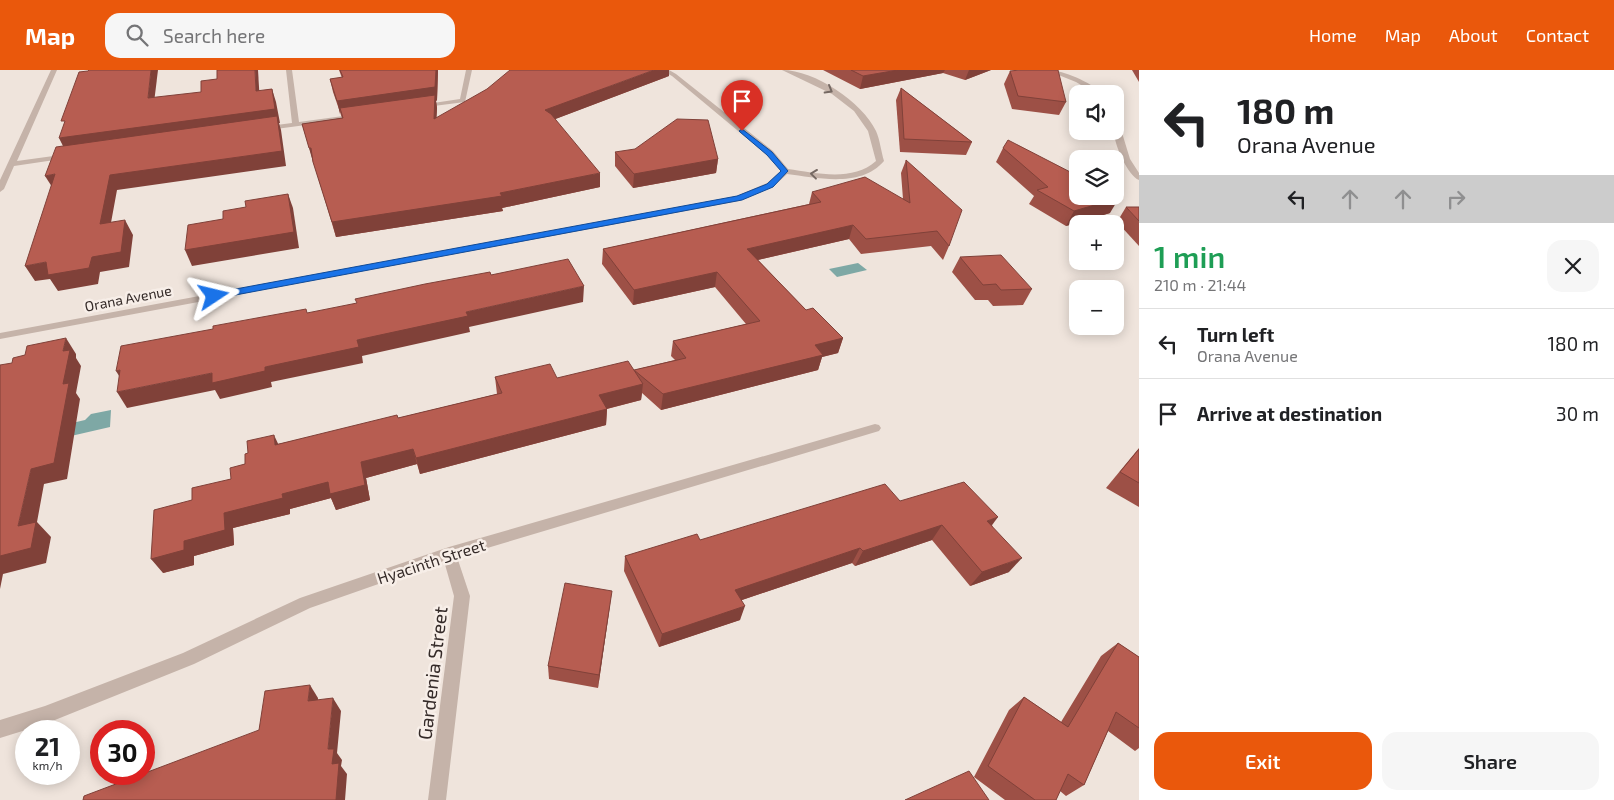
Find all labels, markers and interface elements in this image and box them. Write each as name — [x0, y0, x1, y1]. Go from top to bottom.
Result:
search box — [105, 13, 455, 58]
text: Map — [25, 21, 75, 50]
icon: search — [123, 21, 151, 49]
text: Search here — [163, 24, 265, 47]
text: Home — [1309, 24, 1357, 46]
text: Map — [1385, 24, 1421, 46]
text: About — [1449, 24, 1498, 46]
text: Contact — [1526, 24, 1589, 46]
pin — [721, 80, 763, 131]
one-way arrow — [824, 84, 833, 94]
map controls — [1069, 85, 1124, 335]
button: sound — [1069, 85, 1124, 140]
icon: arrive — [728, 87, 756, 115]
text: 180 m — [1237, 89, 1334, 131]
icon: left — [1154, 90, 1219, 155]
text: Orana Avenue — [1237, 131, 1376, 157]
button: layers — [1069, 150, 1124, 205]
one-way arrow — [810, 169, 818, 180]
icon: left — [1283, 185, 1311, 213]
icon: ahead — [1336, 185, 1364, 213]
icon: ahead — [1389, 185, 1417, 213]
icon: right — [1442, 185, 1470, 213]
button: + — [1069, 215, 1124, 270]
text: 1 min — [1154, 238, 1225, 274]
button: close — [1547, 240, 1599, 292]
position arrow — [187, 269, 239, 321]
text: 210 m · 21:44 — [1154, 275, 1246, 294]
button: − — [1069, 280, 1124, 335]
street label: Orana Avenue — [83, 281, 173, 315]
text: Turn left — [1197, 323, 1274, 346]
icon: left — [1154, 330, 1182, 358]
text: 180 m — [1548, 332, 1599, 355]
text: Orana Avenue — [1197, 346, 1298, 365]
icon: arrive — [1154, 400, 1182, 428]
text: Arrive at destination — [1197, 402, 1382, 425]
text: 30 m — [1556, 402, 1599, 425]
street label: Hyacinth Street — [375, 535, 487, 587]
street label: Gardenia Street — [412, 605, 452, 741]
speed limit sign: 30 — [90, 720, 155, 785]
text: 21 — [35, 731, 60, 761]
button: Exit — [1154, 732, 1372, 790]
button: Share — [1382, 732, 1599, 790]
text: km/h — [33, 758, 62, 772]

